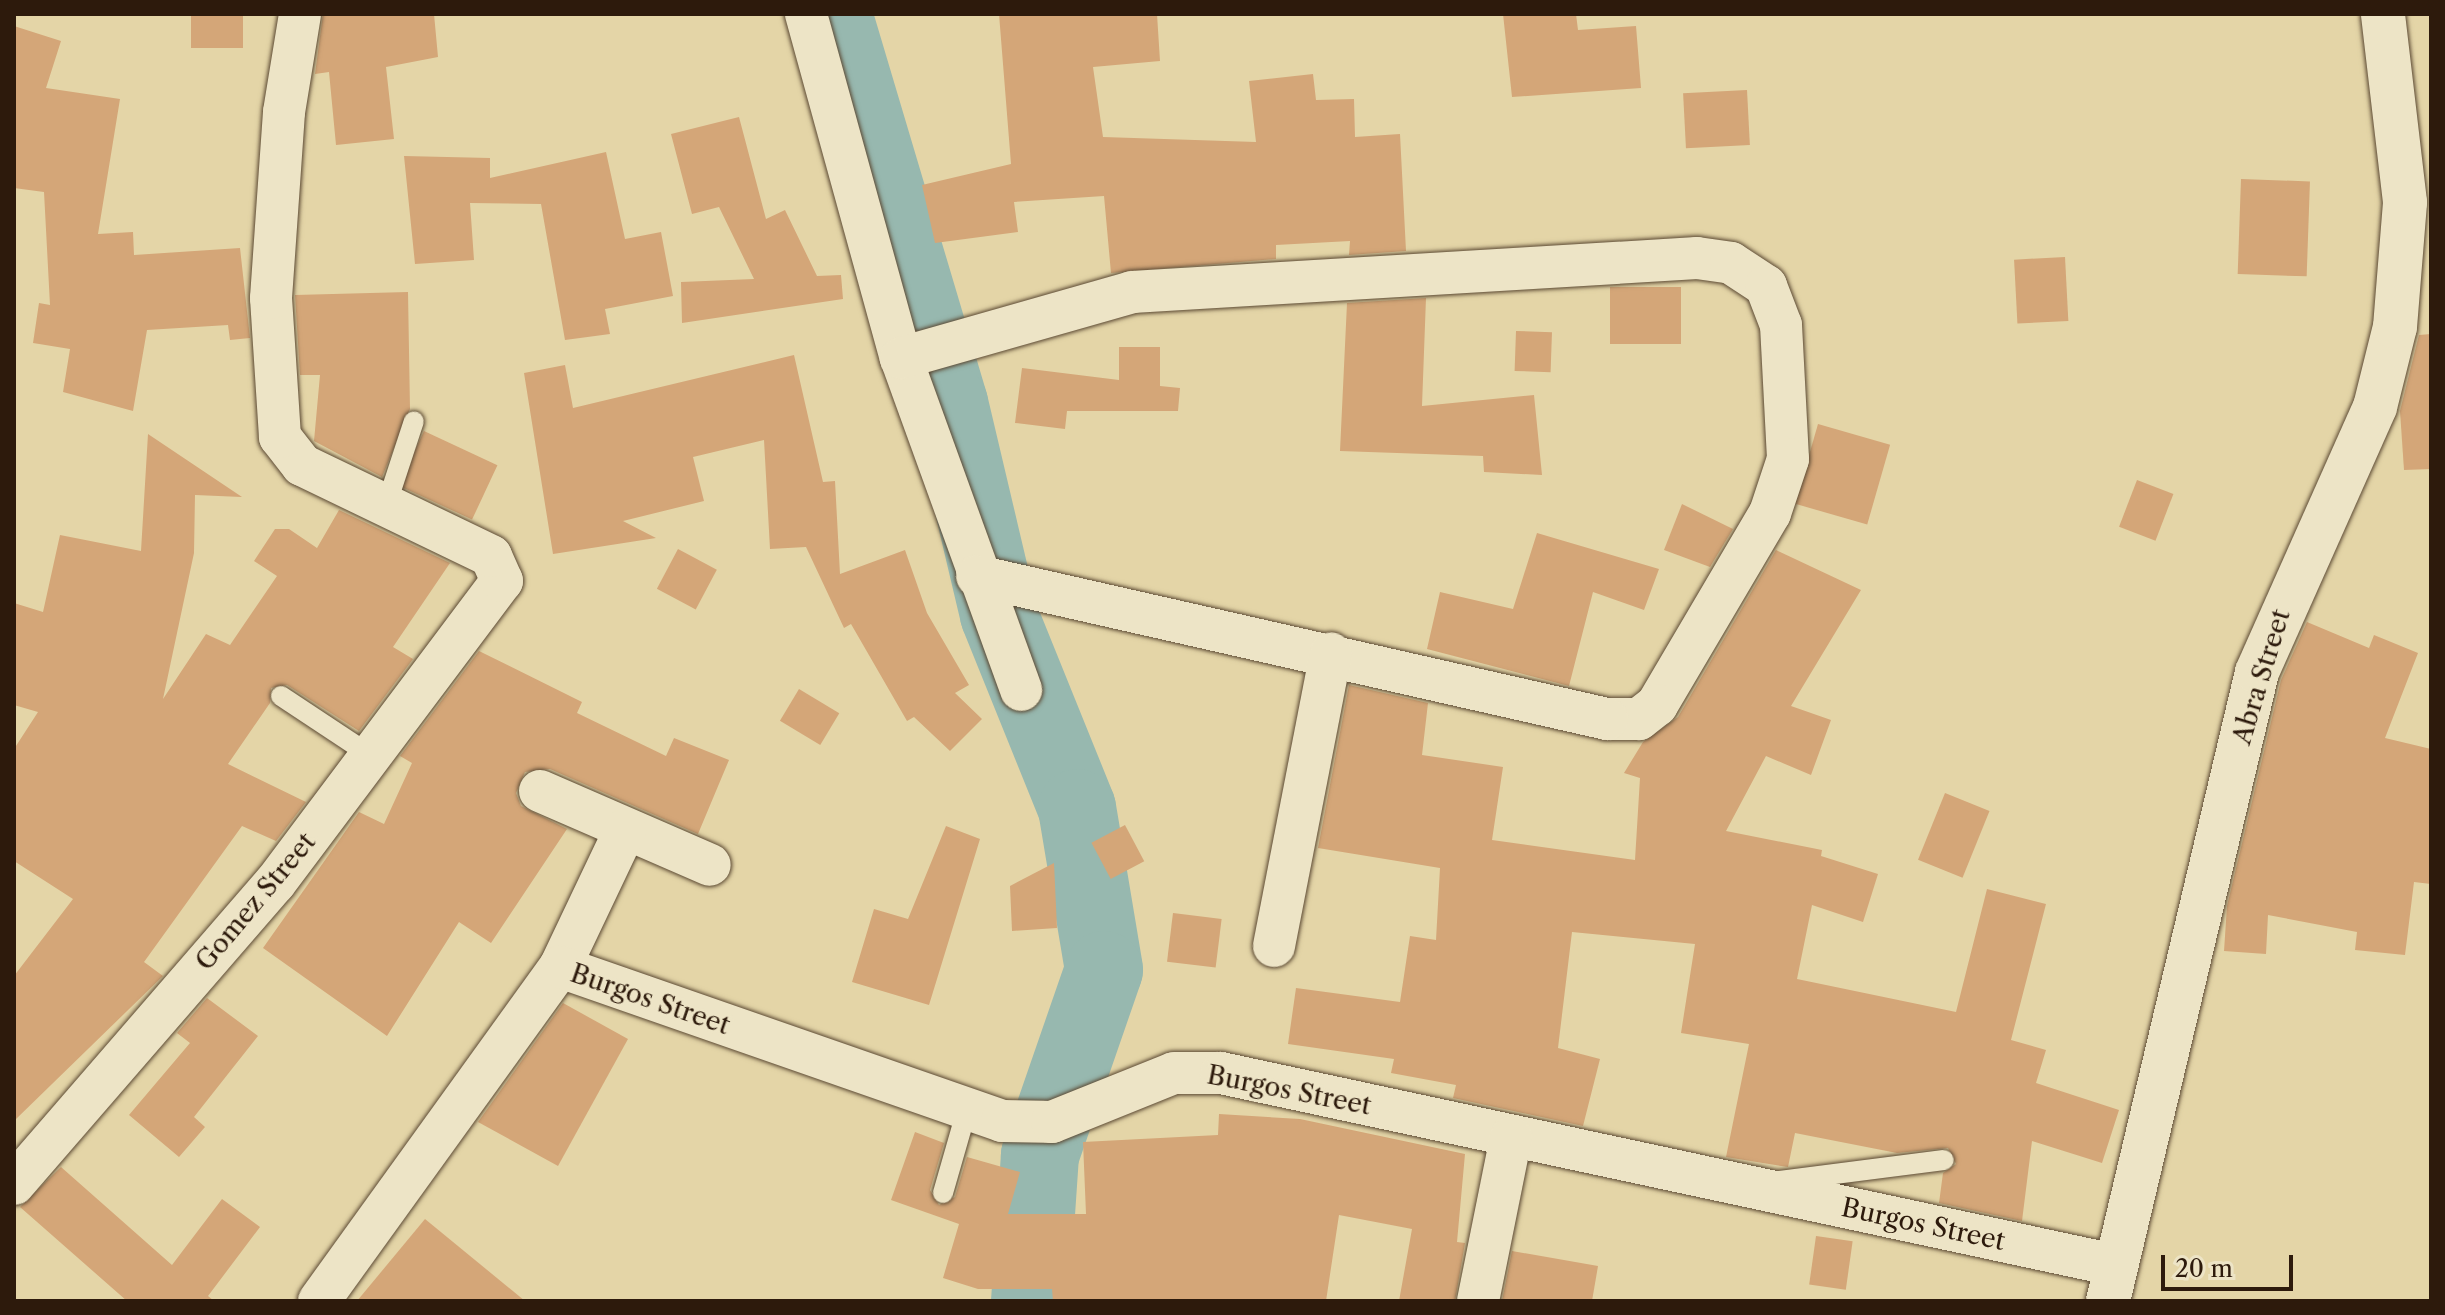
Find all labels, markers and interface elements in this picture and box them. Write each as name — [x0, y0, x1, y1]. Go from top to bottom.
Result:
street label: Abra Street — [2227, 605, 2297, 749]
street label: Gomez Street — [190, 827, 322, 977]
street label: Burgos Street — [566, 958, 734, 1042]
street label: Burgos Street — [1204, 1060, 1374, 1122]
street label: Burgos Street — [1838, 1192, 2008, 1258]
scale bar — [2165, 1239, 2297, 1289]
text: 20 m — [2175, 1254, 2233, 1283]

